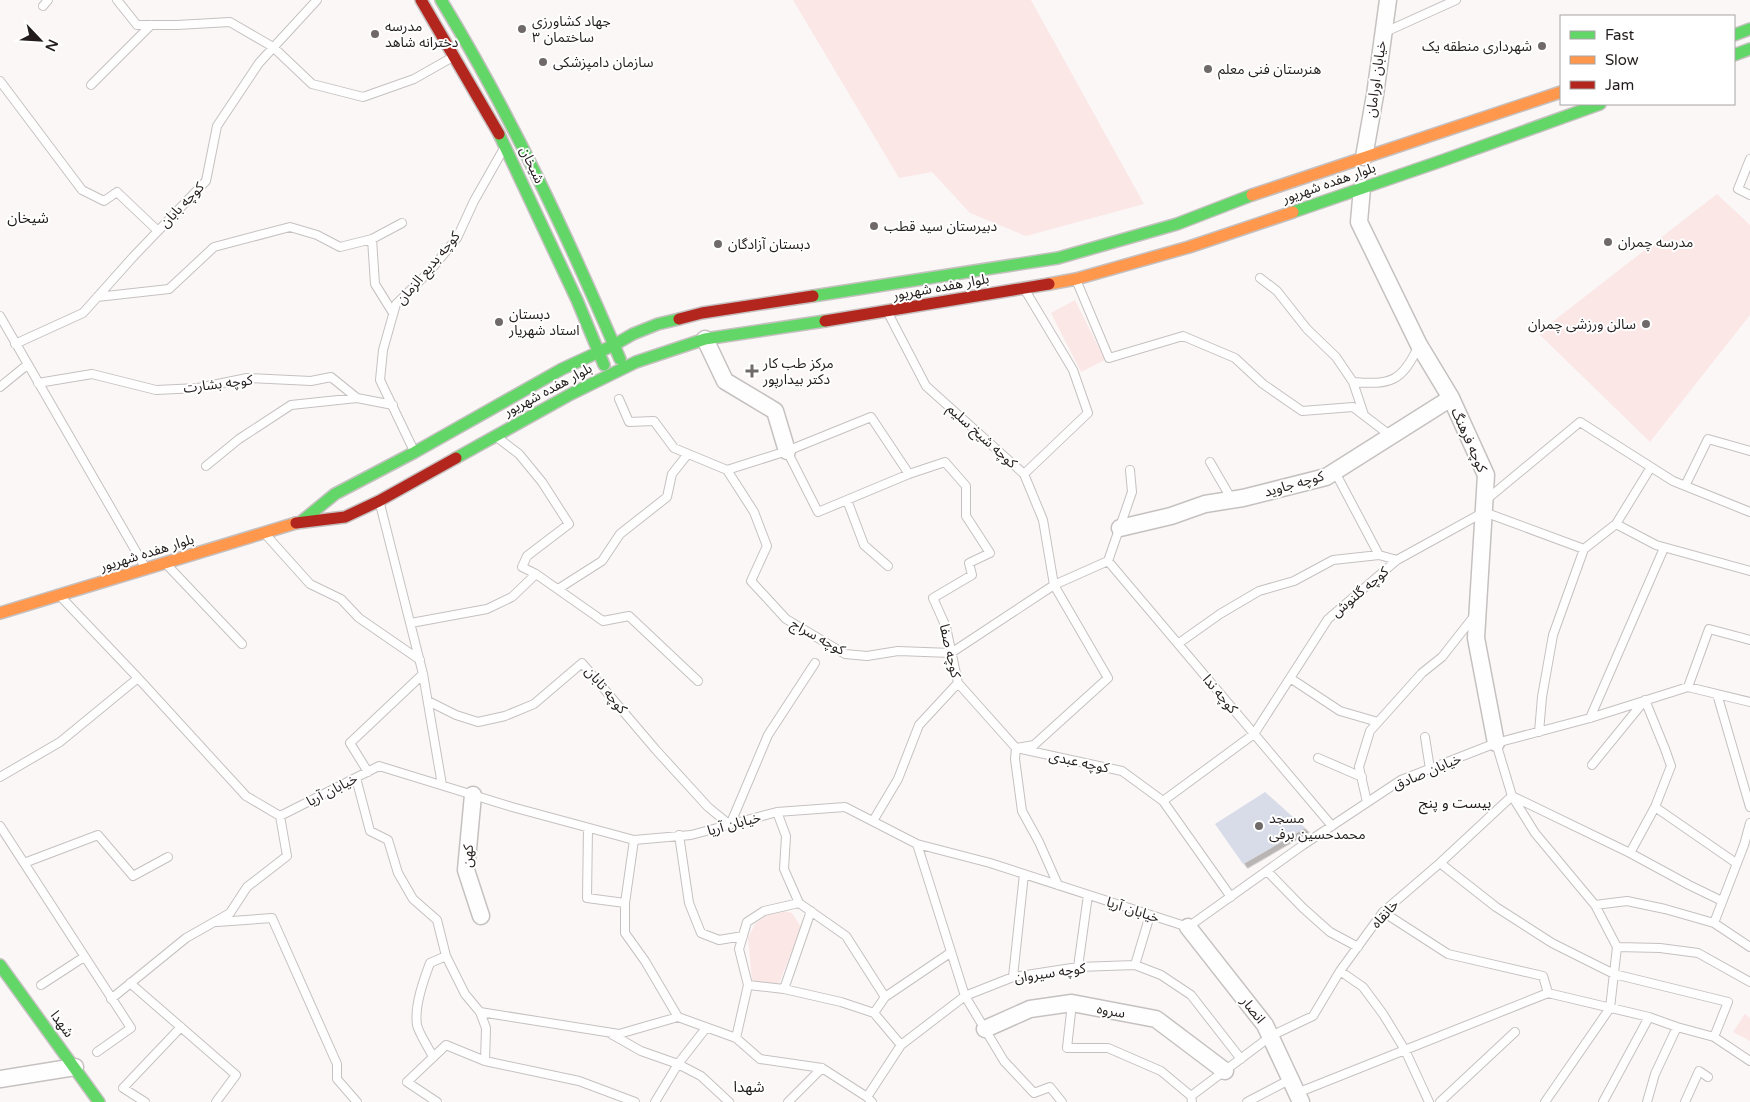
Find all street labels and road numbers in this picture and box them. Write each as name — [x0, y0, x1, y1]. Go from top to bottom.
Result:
street label: خیابان اورامان — [1362, 40, 1390, 118]
street label: شیخان — [516, 144, 548, 186]
street label: بلوار هفده شهریور — [1279, 159, 1378, 207]
street label: کوچه بابان — [156, 179, 209, 232]
street label: کوچه بدیع الزمان — [392, 228, 465, 309]
street label: بلوار هفده شهریور — [891, 270, 991, 304]
street label: بلوار هفده شهریور — [500, 359, 595, 421]
street label: کوچه بشارت — [182, 371, 254, 398]
street label: کوچه شیخ سلیم — [942, 400, 1021, 473]
street label: کوچه فرهنگ — [1446, 405, 1491, 476]
street label: کوچه جاوید — [1262, 467, 1326, 502]
street label: بلوار هفده شهریور — [97, 531, 196, 576]
street label: کوچه گلنوش — [1328, 563, 1393, 622]
street label: کوچه سراج — [787, 615, 848, 661]
street label: کوچه صفا — [935, 622, 964, 680]
street label: کوچه تابان — [580, 663, 631, 718]
street label: کوچه ندا — [1198, 671, 1241, 718]
street label: کوچه عبدی — [1047, 747, 1111, 778]
street label: خیابان صادق — [1390, 750, 1464, 794]
street label: خیابان آریا — [304, 770, 360, 810]
street label: خیابان آریا — [705, 809, 763, 839]
street label: کهن — [459, 844, 477, 868]
street label: خیابان آریا — [1104, 893, 1162, 927]
street label: خانقاه — [1368, 896, 1402, 932]
street label: کوچه سیروان — [1013, 960, 1087, 987]
street label: انصار — [1237, 992, 1269, 1027]
street label: سروه — [1096, 1000, 1127, 1022]
street label: شهدا — [47, 1007, 77, 1041]

